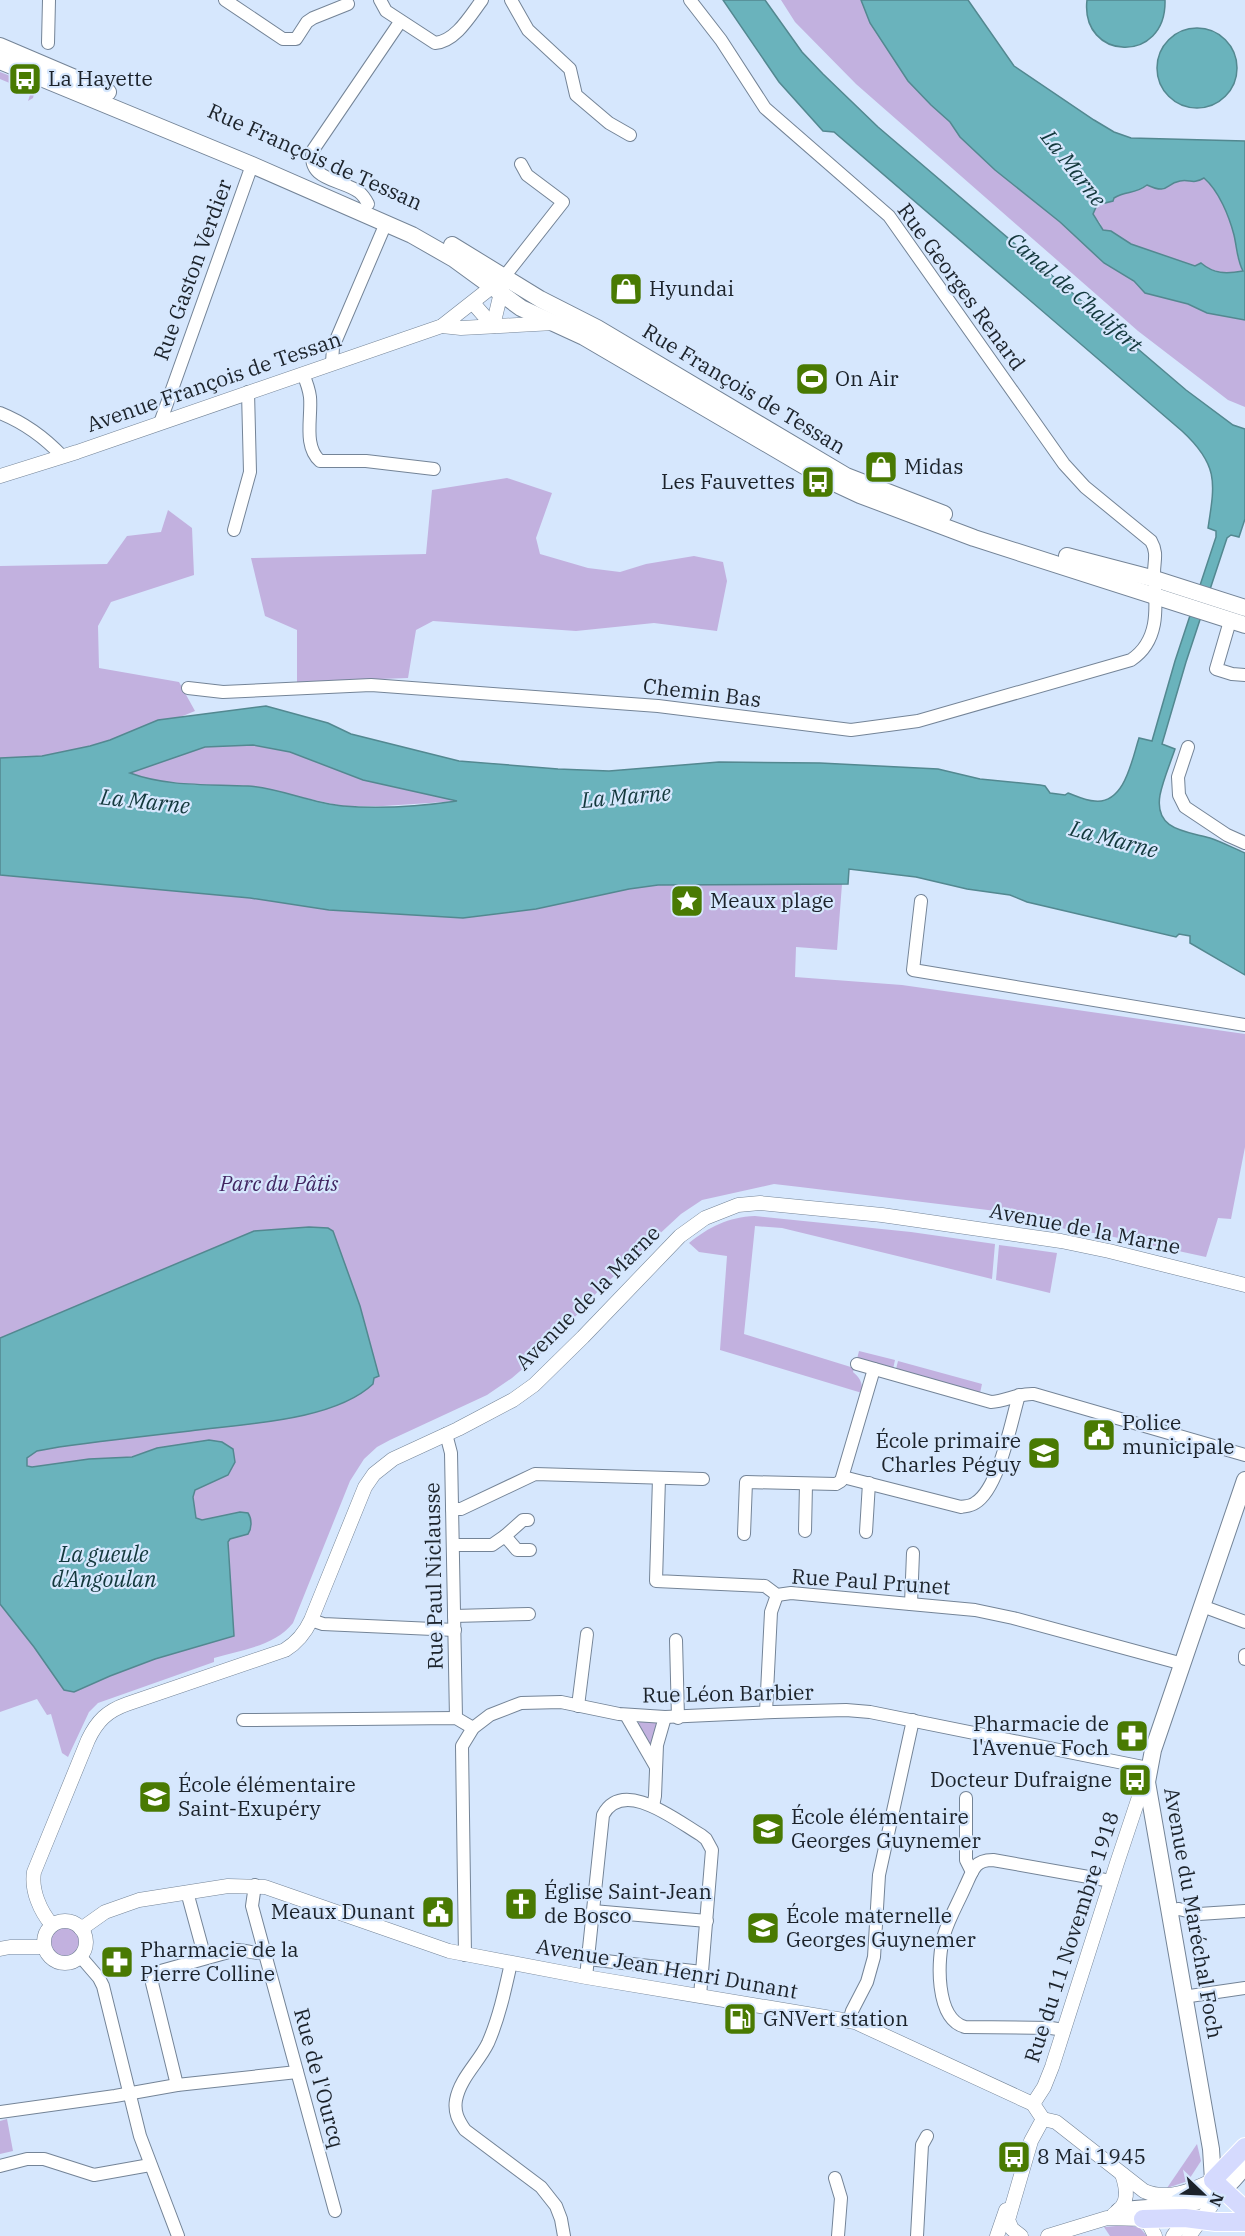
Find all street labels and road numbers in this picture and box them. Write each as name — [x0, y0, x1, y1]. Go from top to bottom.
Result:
street label: Rue François de Tessan — [204, 96, 427, 216]
street label: Rue Gaston Verdier — [146, 175, 238, 364]
street label: Rue Georges Renard — [892, 197, 1032, 376]
street label: Rue François de Tessan — [638, 316, 851, 460]
street label: Avenue François de Tessan — [82, 324, 345, 438]
street label: Chemin Bas — [642, 671, 763, 713]
street label: Avenue de la Marne — [987, 1196, 1183, 1260]
street label: Avenue de la Marne — [509, 1219, 666, 1376]
street label: Rue Paul Niclausse — [417, 1482, 449, 1670]
street label: Rue Paul Prunet — [791, 1561, 951, 1601]
street label: Rue Léon Barbier — [642, 1677, 815, 1708]
street label: Avenue du Maréchal Foch — [1158, 1785, 1230, 2041]
street label: Rue du 11 Novembre 1918 — [1017, 1808, 1125, 2066]
street label: Avenue Jean Henri Dunant — [534, 1931, 800, 2005]
street label: Rue de l'Ourcq — [288, 2005, 352, 2151]

